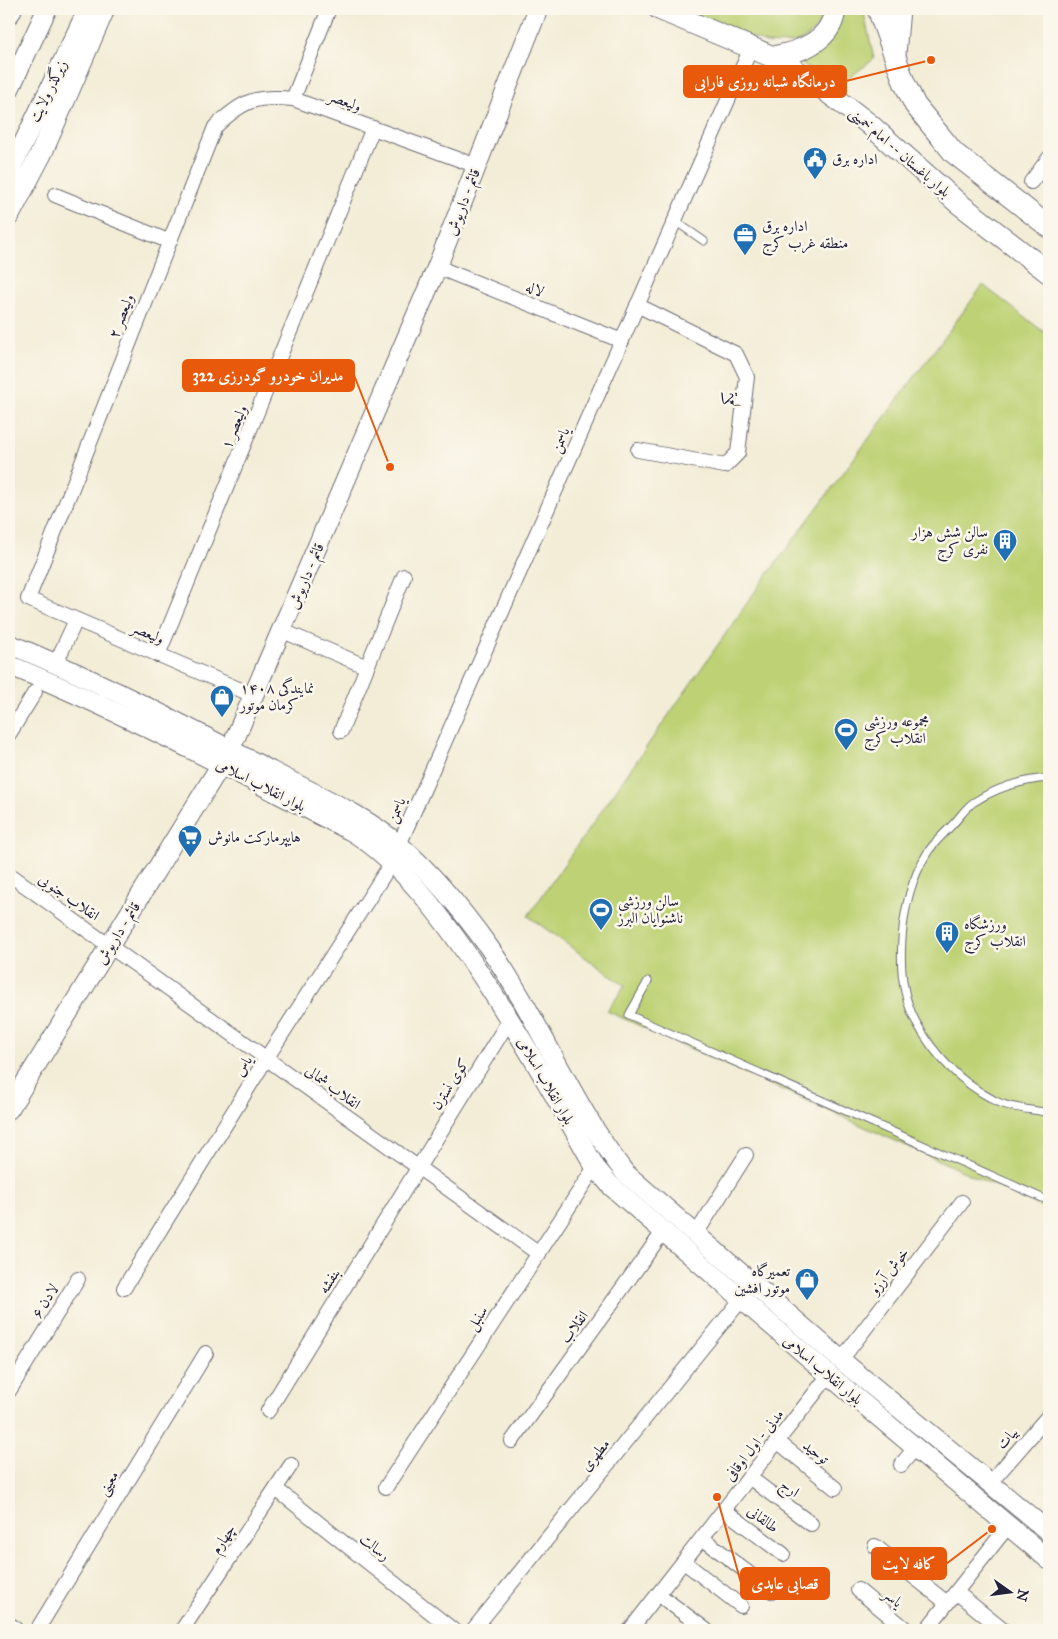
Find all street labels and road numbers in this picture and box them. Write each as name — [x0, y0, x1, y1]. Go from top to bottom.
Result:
street label: زیرگذر ولایت — [23, 56, 72, 125]
street label: ولیعصر — [324, 86, 364, 116]
street label: بلوار باغستان -- امام خمینی — [843, 103, 954, 204]
street label: قائم - داریوش — [442, 166, 488, 239]
street label: لاله — [523, 277, 547, 301]
street label: ولیعصر ۲ — [104, 291, 139, 341]
street label: یکم — [718, 390, 743, 407]
street label: ولیعصر ۱ — [217, 402, 252, 452]
street label: یاسمن — [546, 423, 575, 456]
street label: قائم - داریوش — [284, 540, 332, 613]
street label: ولیعصر — [127, 617, 167, 649]
street label: بلوار انقلاب اسلامی — [213, 755, 309, 815]
street label: یاسمن — [382, 793, 411, 826]
street label: انقلاب جنوبی — [34, 869, 103, 926]
street label: قائم - داریوش — [92, 898, 148, 970]
street label: بلوار انقلاب اسلامی — [514, 1034, 578, 1128]
street label: یاس — [230, 1051, 257, 1080]
street label: کوی نسترن — [427, 1055, 473, 1113]
street label: انقلاب شمالی — [302, 1061, 364, 1113]
street label: خوش آرزو — [864, 1244, 913, 1300]
street label: بنفشه — [314, 1265, 344, 1297]
street label: لادن ۶ — [28, 1281, 62, 1321]
street label: سنبل — [463, 1302, 493, 1335]
street label: انقلاب — [556, 1307, 592, 1347]
street label: بلوار انقلاب اسلامی — [780, 1332, 867, 1409]
street label: مدنی - اول اوقافی — [720, 1406, 788, 1484]
street label: بیات — [992, 1423, 1022, 1453]
street label: مطهری — [577, 1435, 614, 1476]
street label: توحید — [799, 1436, 833, 1468]
street label: معینی — [94, 1467, 124, 1500]
street label: ارج — [775, 1475, 803, 1504]
street label: طالقانی — [744, 1501, 782, 1537]
street label: چهارم — [207, 1521, 243, 1559]
street label: رسالت — [356, 1529, 394, 1565]
street label: یاسر — [877, 1584, 907, 1613]

